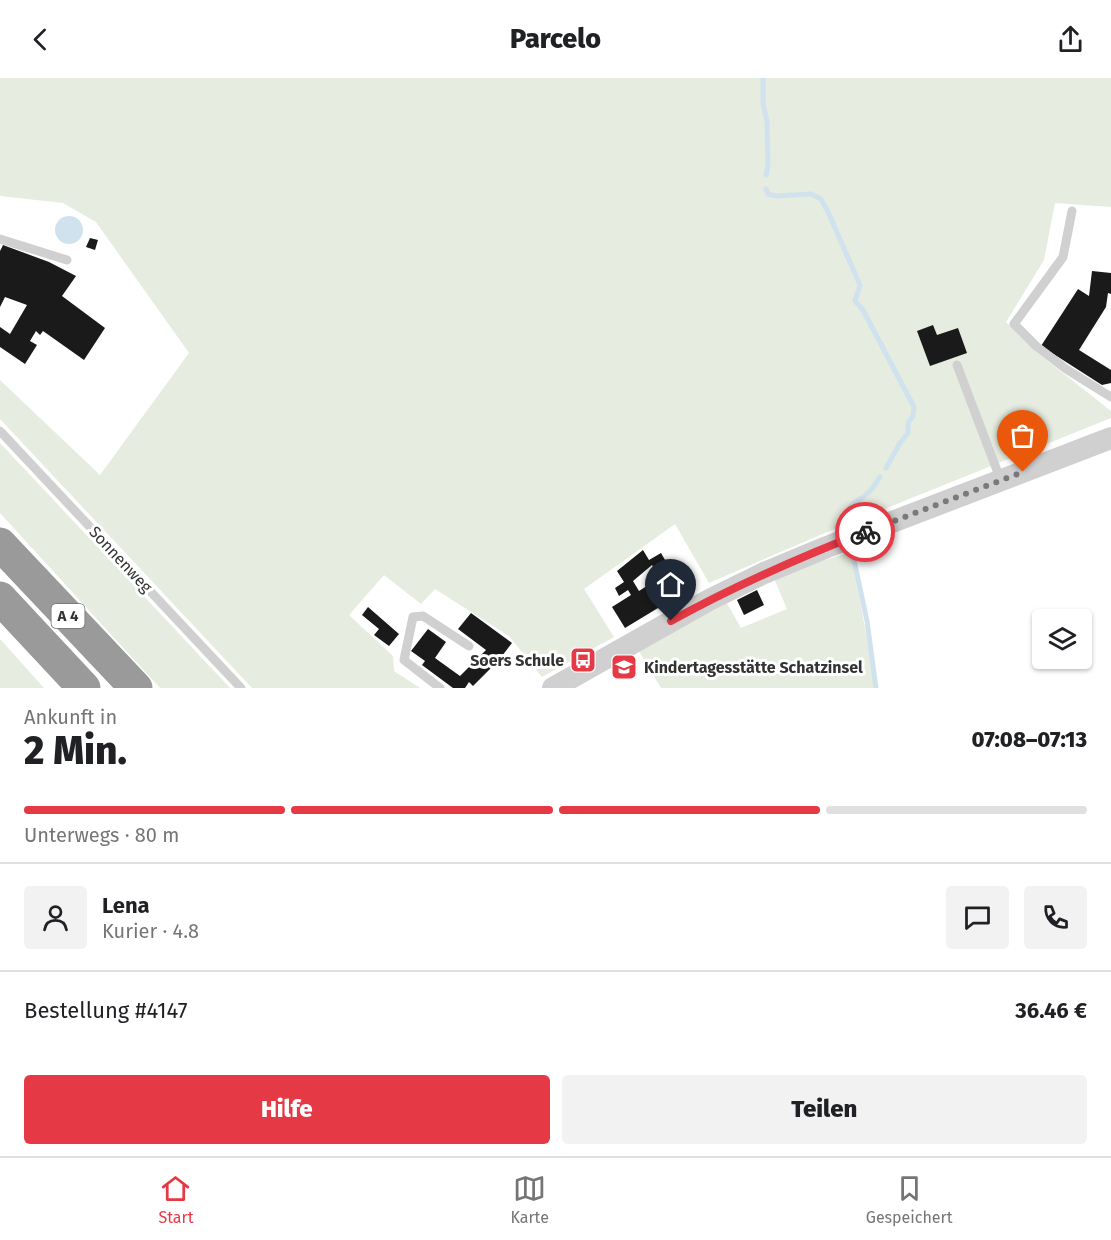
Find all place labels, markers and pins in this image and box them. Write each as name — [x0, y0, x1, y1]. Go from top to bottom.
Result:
pin — [997, 410, 1048, 472]
pin — [645, 559, 696, 621]
bus stop icon: Soers Schule — [568, 645, 598, 675]
place label: Soers Schule — [470, 651, 564, 670]
school or university icon: Kindertagesstätte Schatzinsel — [609, 652, 639, 682]
place label: Kindertagesstätte Schatzinsel — [644, 658, 863, 677]

